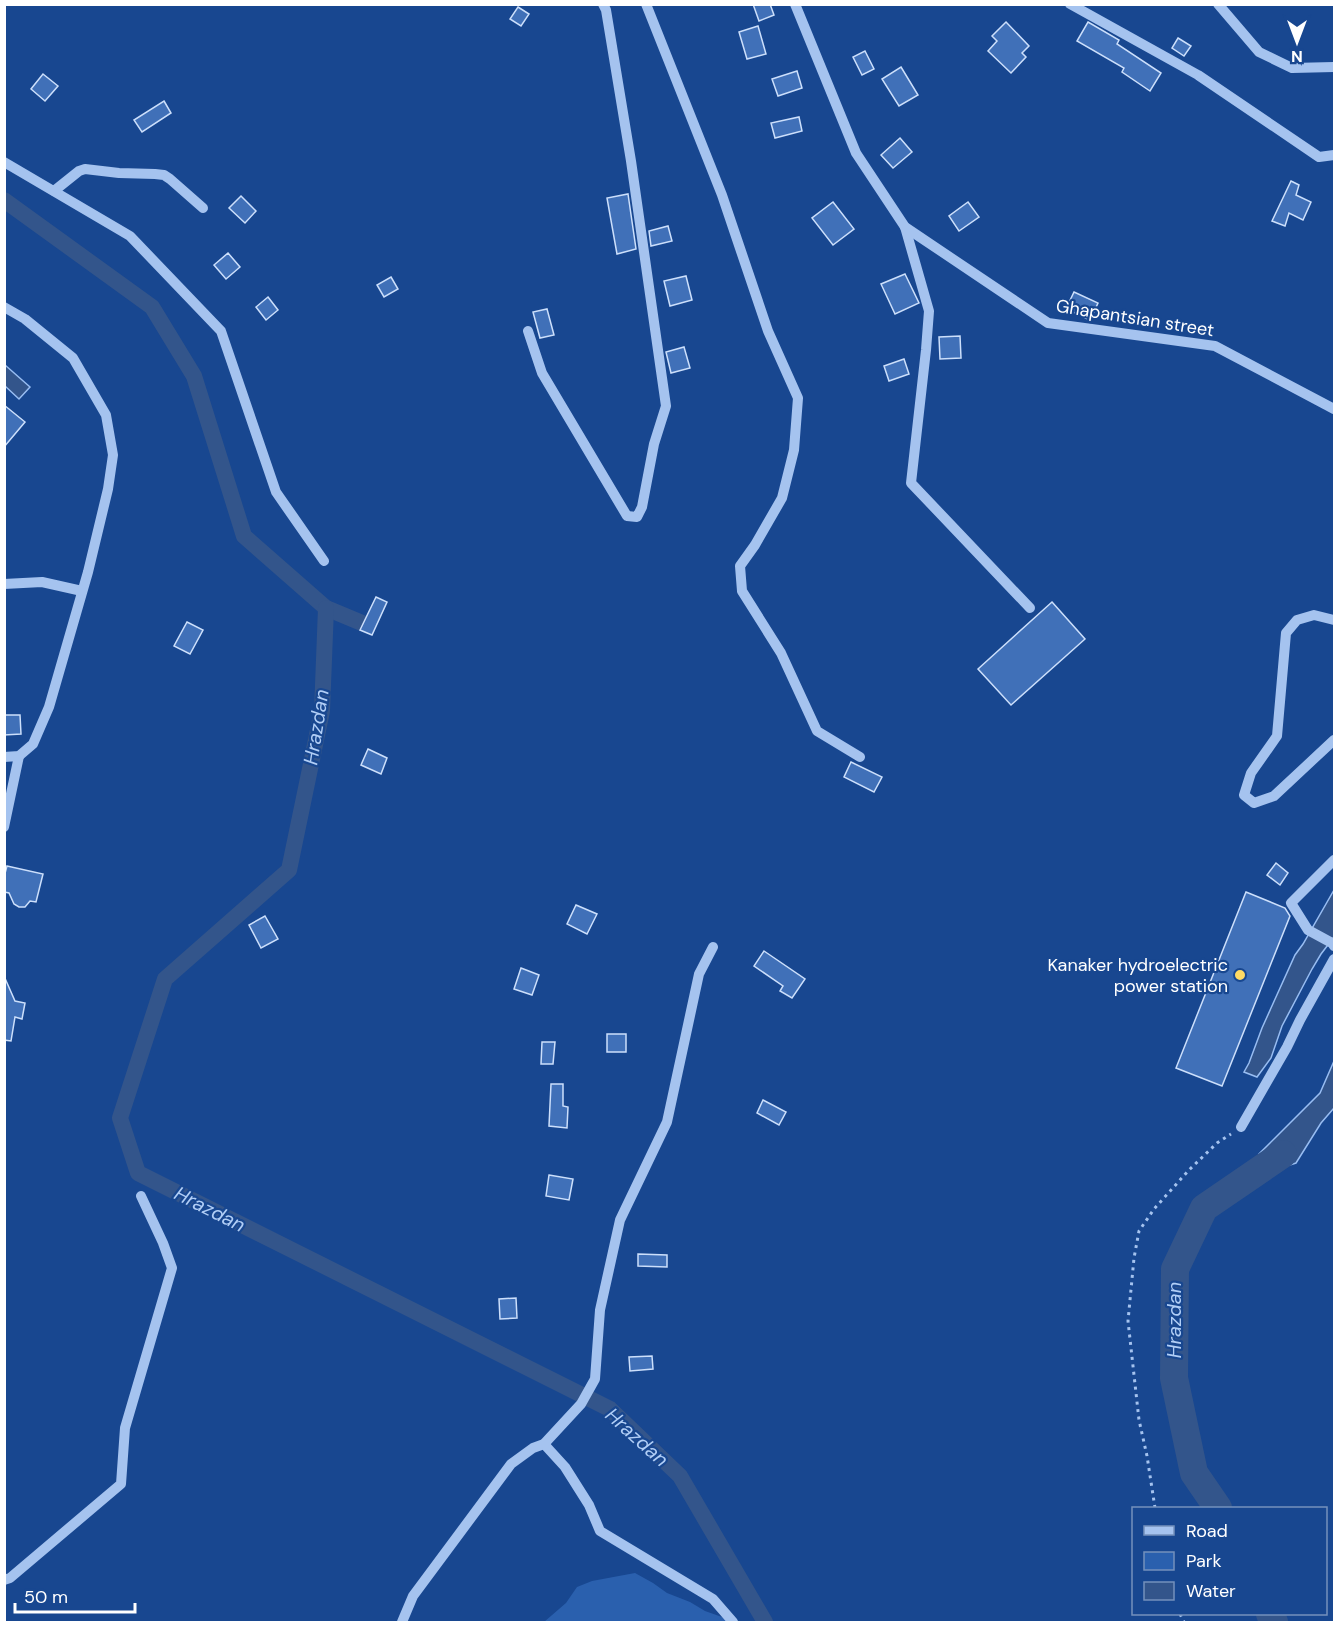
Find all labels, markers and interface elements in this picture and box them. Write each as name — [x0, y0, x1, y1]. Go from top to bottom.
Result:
north arrow — [1267, 12, 1327, 72]
text: N — [1291, 46, 1303, 67]
street label: Ghapantsian street — [1054, 294, 1216, 342]
water label: Hrazdan — [297, 687, 335, 767]
place label: Kanaker hydroelectric power station — [1048, 953, 1228, 998]
marker: Kanaker hydroelectric power station — [1233, 968, 1247, 982]
water label: Hrazdan — [170, 1180, 250, 1238]
water label: Hrazdan — [1161, 1282, 1187, 1358]
water label: Hrazdan — [600, 1402, 674, 1472]
legend — [1132, 1507, 1327, 1615]
text: Road — [1186, 1519, 1228, 1543]
text: Park — [1186, 1549, 1222, 1573]
scale bar — [15, 1576, 135, 1614]
text: Water — [1186, 1579, 1236, 1603]
text: 50 m — [24, 1585, 68, 1609]

